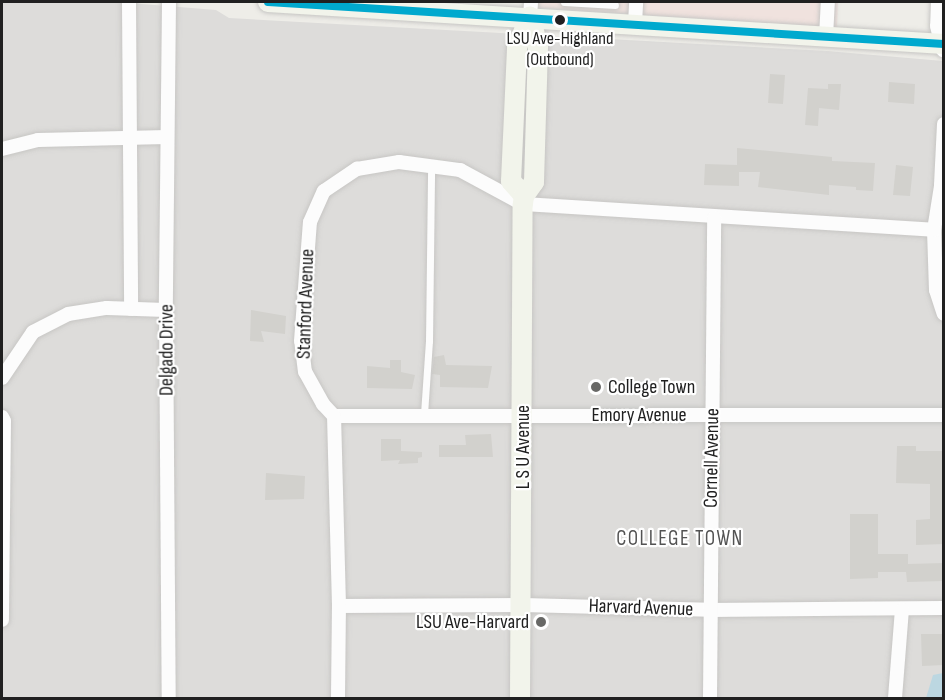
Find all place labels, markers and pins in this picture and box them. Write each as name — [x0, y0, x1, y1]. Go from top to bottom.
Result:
marker: LSU Ave-Highland (Outbound) — [554, 14, 566, 26]
place label: LSU Ave-Highland (Outbound) — [506, 29, 614, 72]
place label: College Town — [608, 375, 695, 399]
marker: College Town — [589, 380, 603, 394]
place label: LSU Ave-Harvard — [416, 610, 529, 634]
marker: LSU Ave-Harvard — [534, 615, 548, 629]

